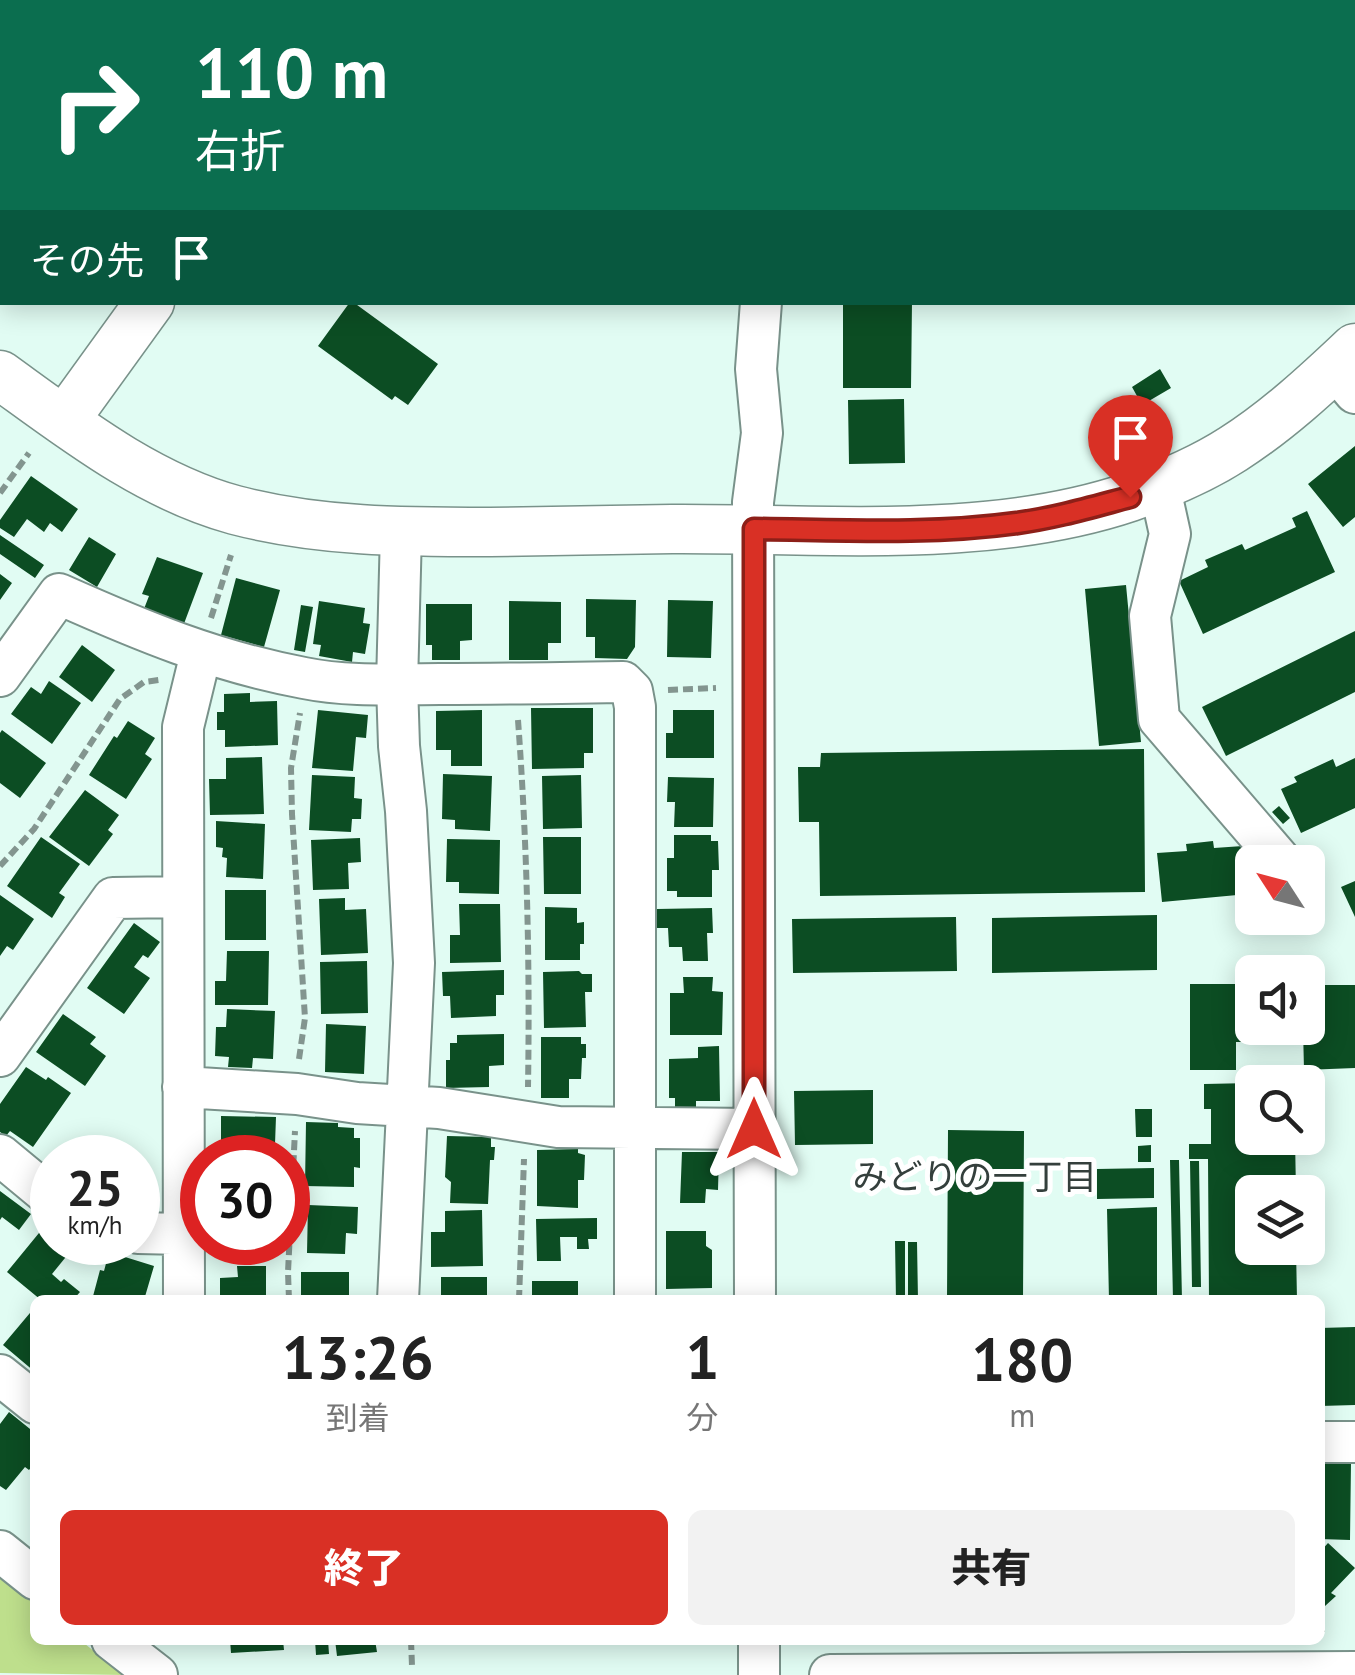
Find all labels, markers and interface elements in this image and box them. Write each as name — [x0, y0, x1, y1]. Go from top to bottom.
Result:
text: 110 m — [195, 27, 388, 117]
icon: right — [30, 40, 160, 170]
text: 右折 — [195, 121, 285, 179]
icon: arrive — [164, 230, 219, 285]
text: その先 — [30, 235, 144, 284]
pin — [1088, 395, 1173, 498]
icon: arrive — [1103, 410, 1158, 465]
north arrow — [1235, 845, 1325, 935]
map controls — [1235, 845, 1325, 1265]
button: sound — [1235, 955, 1325, 1045]
button: search — [1235, 1065, 1325, 1155]
position arrow — [702, 1077, 806, 1181]
speed limit sign: 30 — [180, 1135, 310, 1265]
district label: みどりの一丁目 — [852, 1153, 1098, 1199]
text: 25 — [67, 1155, 123, 1220]
button: layers — [1235, 1175, 1325, 1265]
text: km/h — [68, 1209, 122, 1241]
text: 13:26 — [282, 1318, 434, 1396]
text: 1 — [686, 1318, 720, 1396]
text: 180 — [971, 1320, 1073, 1398]
text: m — [1009, 1394, 1035, 1436]
text: 到着 — [326, 1396, 390, 1438]
text: 分 — [687, 1396, 719, 1438]
button: 終了 — [60, 1510, 668, 1625]
button: 共有 — [688, 1510, 1295, 1625]

